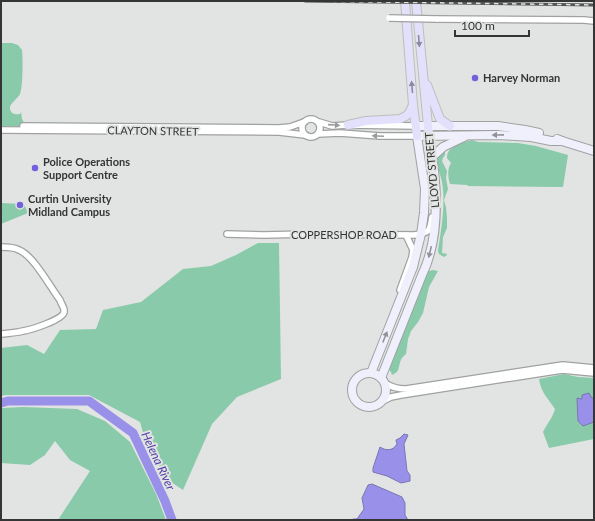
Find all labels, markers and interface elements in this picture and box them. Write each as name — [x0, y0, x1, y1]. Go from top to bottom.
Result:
scale bar — [455, 12, 529, 38]
text: 100 m — [461, 18, 495, 33]
one-way arrow — [416, 35, 423, 47]
place label: Harvey Norman — [483, 71, 560, 84]
marker: Harvey Norman — [470, 73, 480, 83]
one-way arrow — [408, 81, 415, 93]
one-way arrow — [327, 121, 340, 128]
street label: CLAYTON STREET — [107, 123, 199, 138]
street label: LLOYD STREET — [422, 131, 441, 208]
one-way arrow — [491, 132, 504, 138]
one-way arrow — [371, 133, 384, 139]
place label: Police Operations Support Centre — [43, 155, 130, 181]
marker: Police Operations Support Centre — [30, 163, 40, 173]
place label: Curtin University Midland Campus — [28, 192, 112, 218]
marker: Curtin University Midland Campus — [15, 200, 25, 210]
street label: COPPERSHOP ROAD — [291, 228, 397, 241]
one-way arrow — [427, 246, 433, 258]
one-way arrow — [383, 330, 389, 342]
water label: Helena River — [138, 429, 179, 493]

